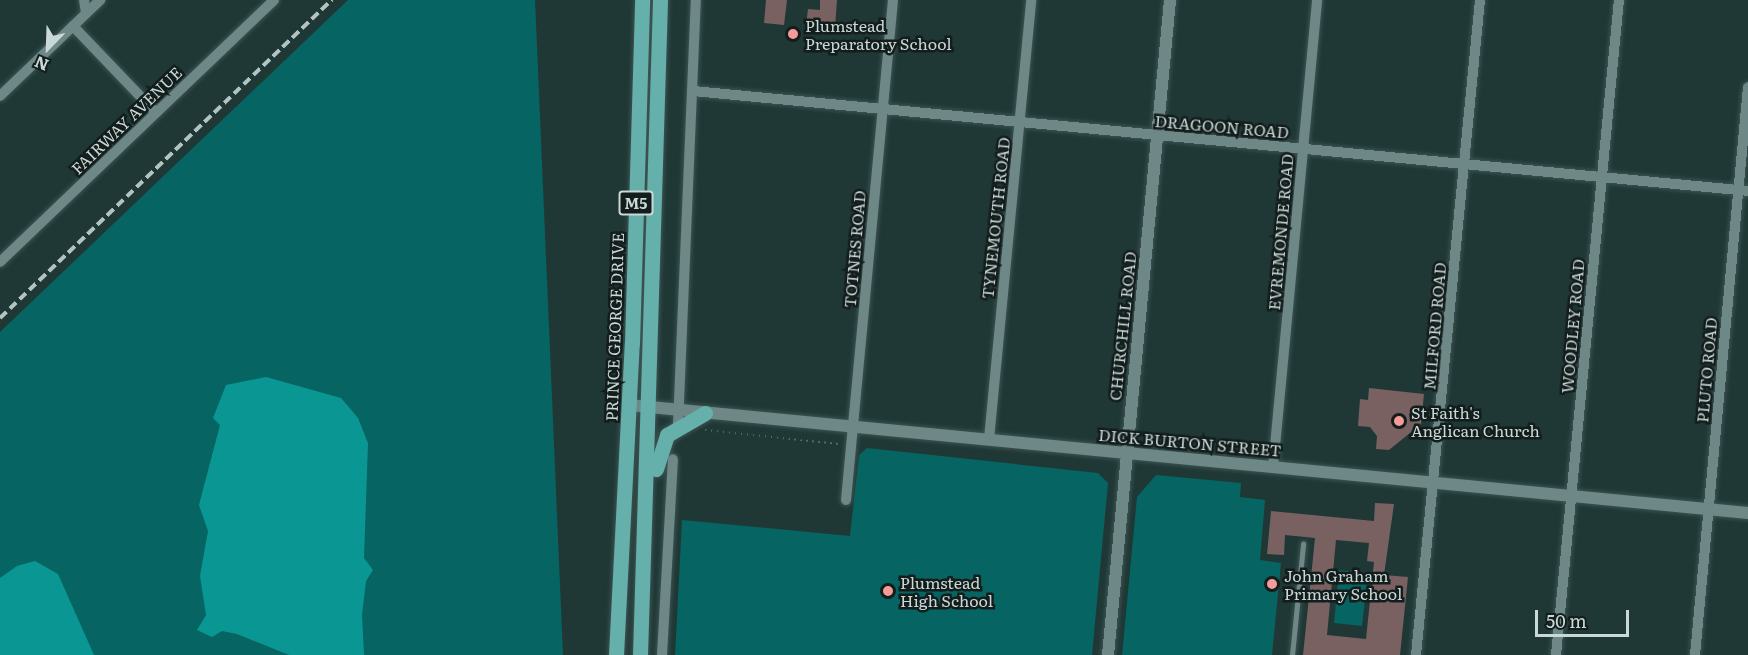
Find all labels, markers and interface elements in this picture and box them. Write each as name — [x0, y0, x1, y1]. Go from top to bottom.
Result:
place label: Plumstead Preparatory School — [805, 15, 952, 53]
north arrow — [18, 18, 78, 78]
marker: Plumstead Preparatory School — [786, 27, 800, 41]
text: N — [30, 51, 52, 78]
street label: FAIRWAY AVENUE — [67, 62, 185, 178]
street label: DRAGOON ROAD — [1154, 111, 1290, 141]
street label: TYNEMOUTH ROAD — [977, 136, 1013, 300]
street label: EVREMONDE ROAD — [1264, 153, 1296, 311]
street label: TOTNES ROAD — [839, 189, 869, 309]
road number: M5 — [618, 191, 654, 215]
street label: PRINCE GEORGE DRIVE — [601, 232, 627, 422]
street label: CHURCHILL ROAD — [1105, 251, 1139, 401]
street label: WOODLEY ROAD — [1557, 258, 1587, 394]
street label: MILFORD ROAD — [1419, 261, 1449, 391]
street label: PLUTO ROAD — [1692, 317, 1720, 423]
place label: St Faith's Anglican Church — [1411, 402, 1540, 440]
marker: St Faith's Anglican Church — [1392, 414, 1406, 428]
street label: DICK BURTON STREET — [1098, 424, 1282, 460]
place label: John Graham Primary School — [1284, 565, 1402, 603]
place label: Plumstead High School — [900, 572, 993, 610]
marker: John Graham Primary School — [1265, 577, 1279, 591]
marker: Plumstead High School — [881, 584, 895, 598]
scale bar — [1538, 598, 1632, 636]
text: 50 m — [1546, 607, 1587, 634]

